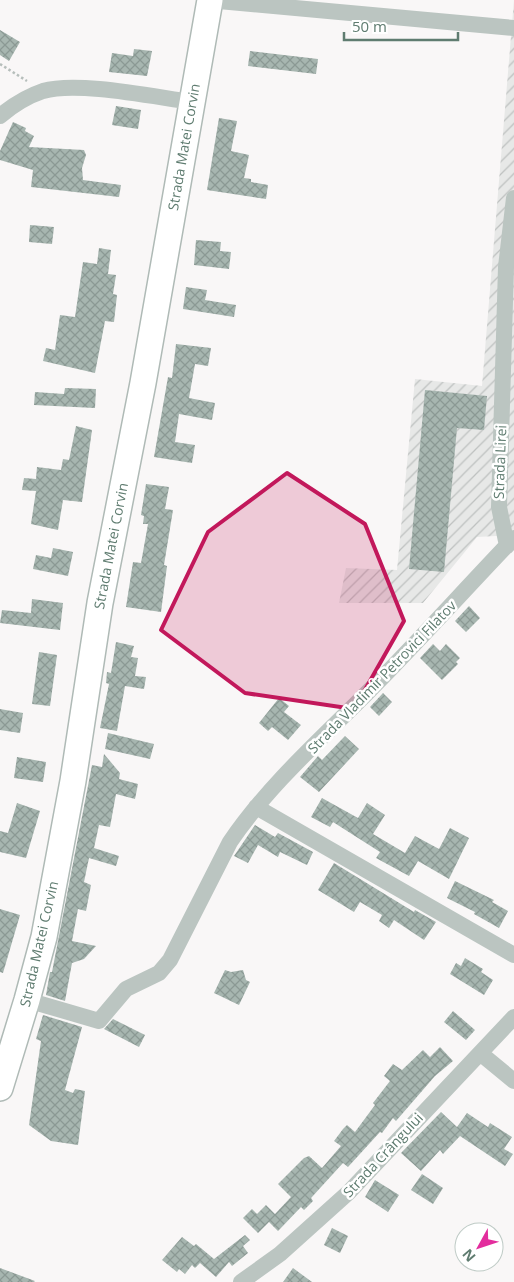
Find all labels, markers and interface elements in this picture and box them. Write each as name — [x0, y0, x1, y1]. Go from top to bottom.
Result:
scale bar — [344, 10, 458, 42]
text: 50 m — [352, 16, 387, 36]
street label: Strada Matei Corvin — [163, 82, 204, 212]
street label: Strada Lirei — [489, 425, 510, 499]
street label: Strada Matei Corvin — [89, 481, 132, 611]
street label: Strada Vladimir Petrovici Filatov — [303, 596, 460, 757]
street label: Strada Matei Corvin — [15, 879, 62, 1009]
street label: Strada Crângului — [339, 1108, 427, 1201]
north arrow — [454, 1222, 504, 1272]
text: N — [458, 1245, 480, 1266]

